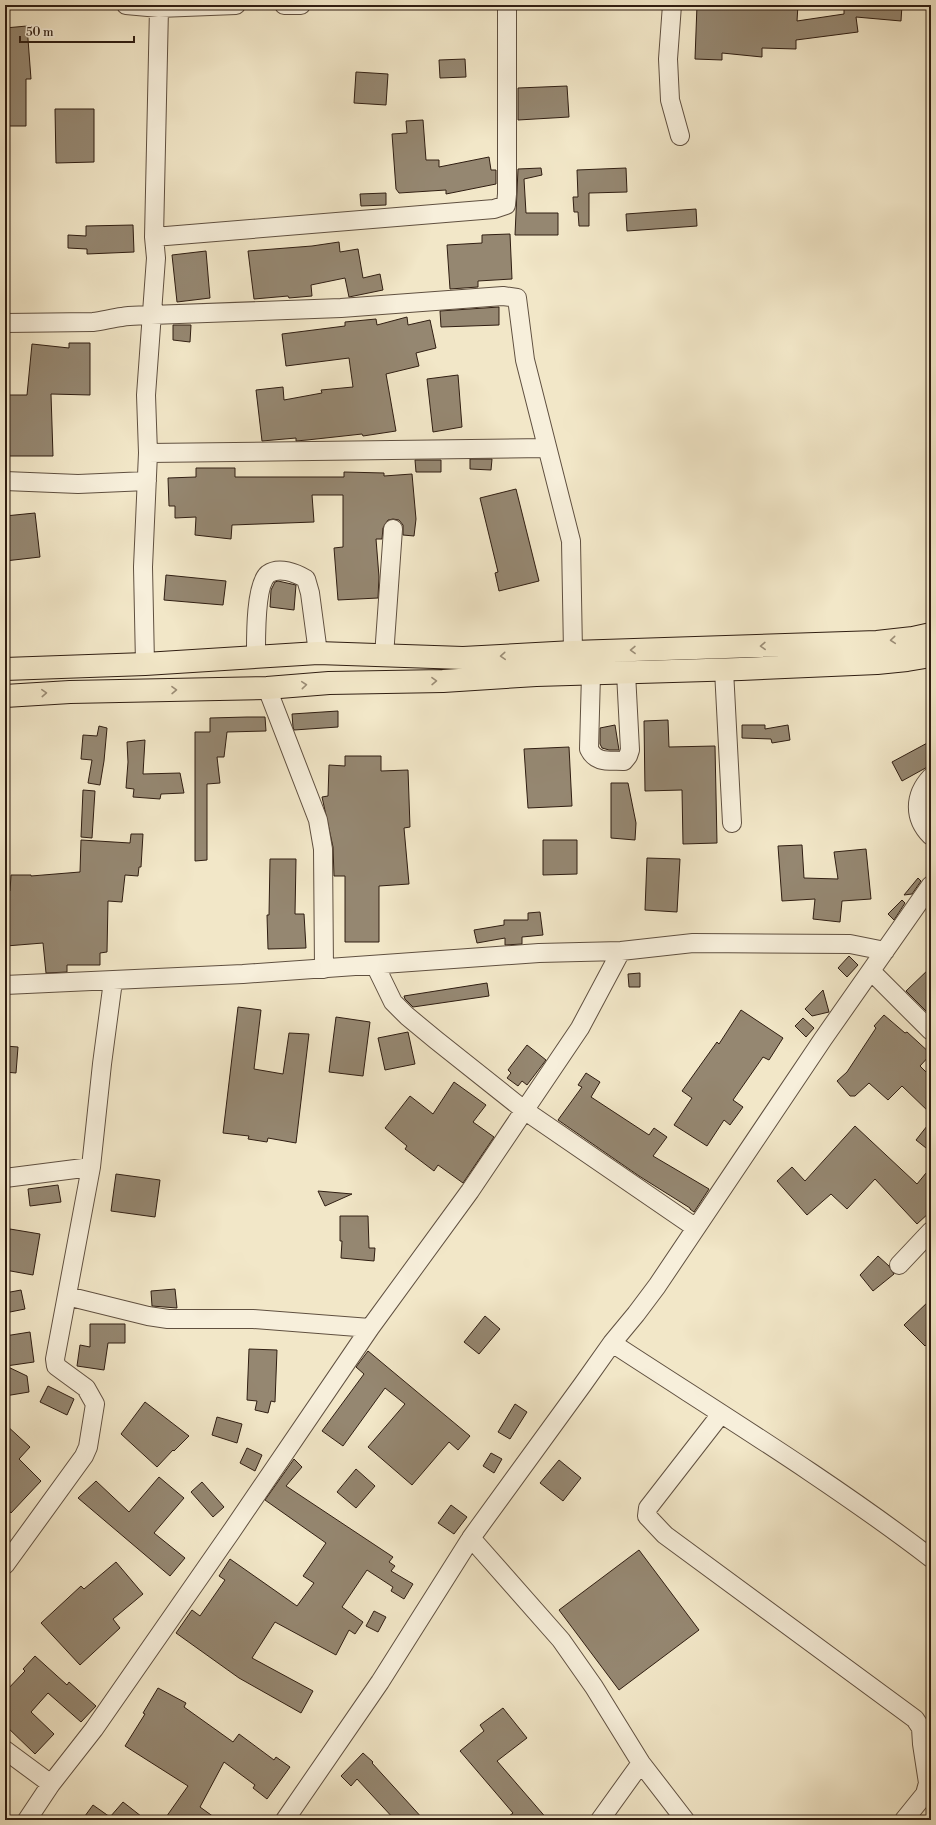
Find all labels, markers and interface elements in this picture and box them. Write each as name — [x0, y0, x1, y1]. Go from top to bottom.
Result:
scale bar — [20, 18, 134, 44]
text: 50 m — [26, 25, 54, 40]
one-way arrow — [890, 636, 896, 645]
one-way arrow — [760, 642, 766, 650]
one-way arrow — [630, 646, 636, 654]
one-way arrow — [500, 651, 506, 660]
one-way arrow — [431, 677, 437, 686]
one-way arrow — [301, 681, 307, 690]
one-way arrow — [171, 686, 177, 694]
one-way arrow — [41, 689, 47, 698]

